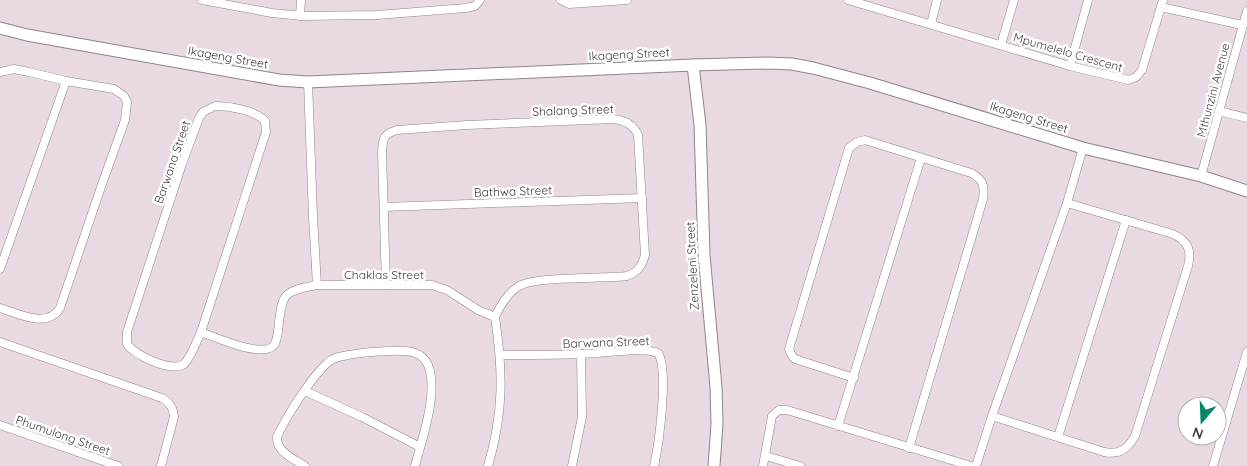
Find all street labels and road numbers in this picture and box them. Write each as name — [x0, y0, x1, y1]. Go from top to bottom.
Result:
street label: Mpumelelo Crescent — [1012, 29, 1124, 75]
street label: Mthunzini Avenue — [1193, 41, 1233, 139]
street label: Ikageng Street — [187, 43, 269, 71]
street label: Ikageng Street — [588, 44, 670, 64]
street label: Ikageng Street — [988, 98, 1070, 136]
street label: Shalang Street — [532, 101, 614, 119]
street label: Barwana Street — [151, 118, 193, 206]
street label: Bathwa Street — [474, 182, 552, 200]
street label: Zenzeleni Street — [682, 221, 702, 311]
street label: Chaklas Street — [344, 267, 424, 282]
street label: Barwana Street — [562, 333, 650, 351]
street label: Phumulong Street — [14, 412, 112, 458]

